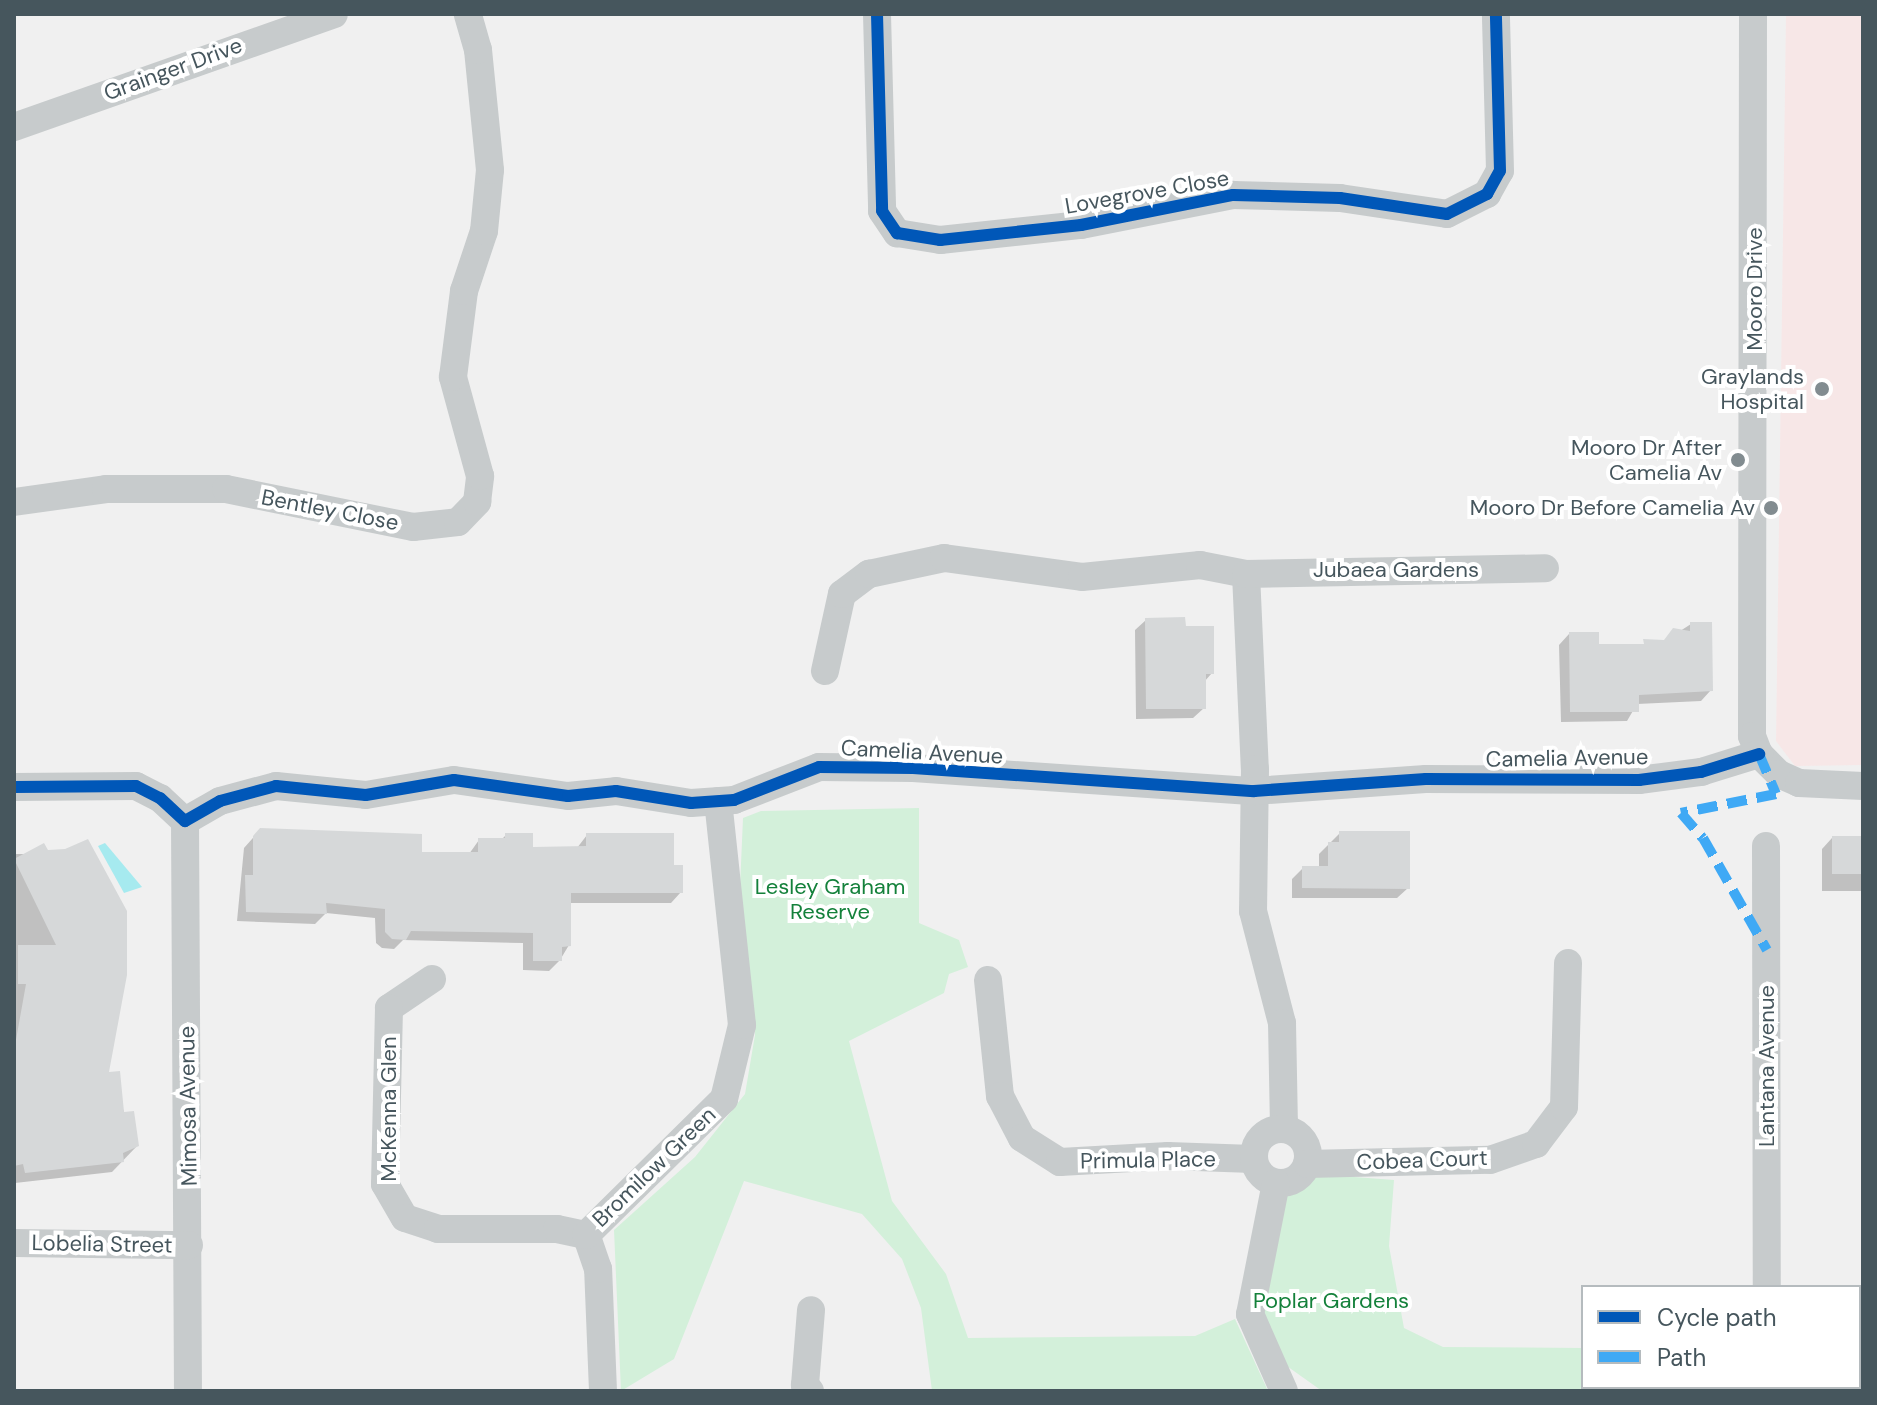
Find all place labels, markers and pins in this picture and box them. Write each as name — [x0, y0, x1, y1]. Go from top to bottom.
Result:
place label: Graylands Hospital — [1701, 363, 1804, 414]
marker: Graylands Hospital — [1811, 378, 1833, 400]
place label: Mooro Dr After Camelia Av — [1571, 434, 1722, 486]
marker: Mooro Dr After Camelia Av — [1729, 451, 1747, 469]
place label: Mooro Dr Before Camelia Av — [1470, 495, 1755, 521]
marker: Mooro Dr Before Camelia Av — [1762, 499, 1780, 517]

